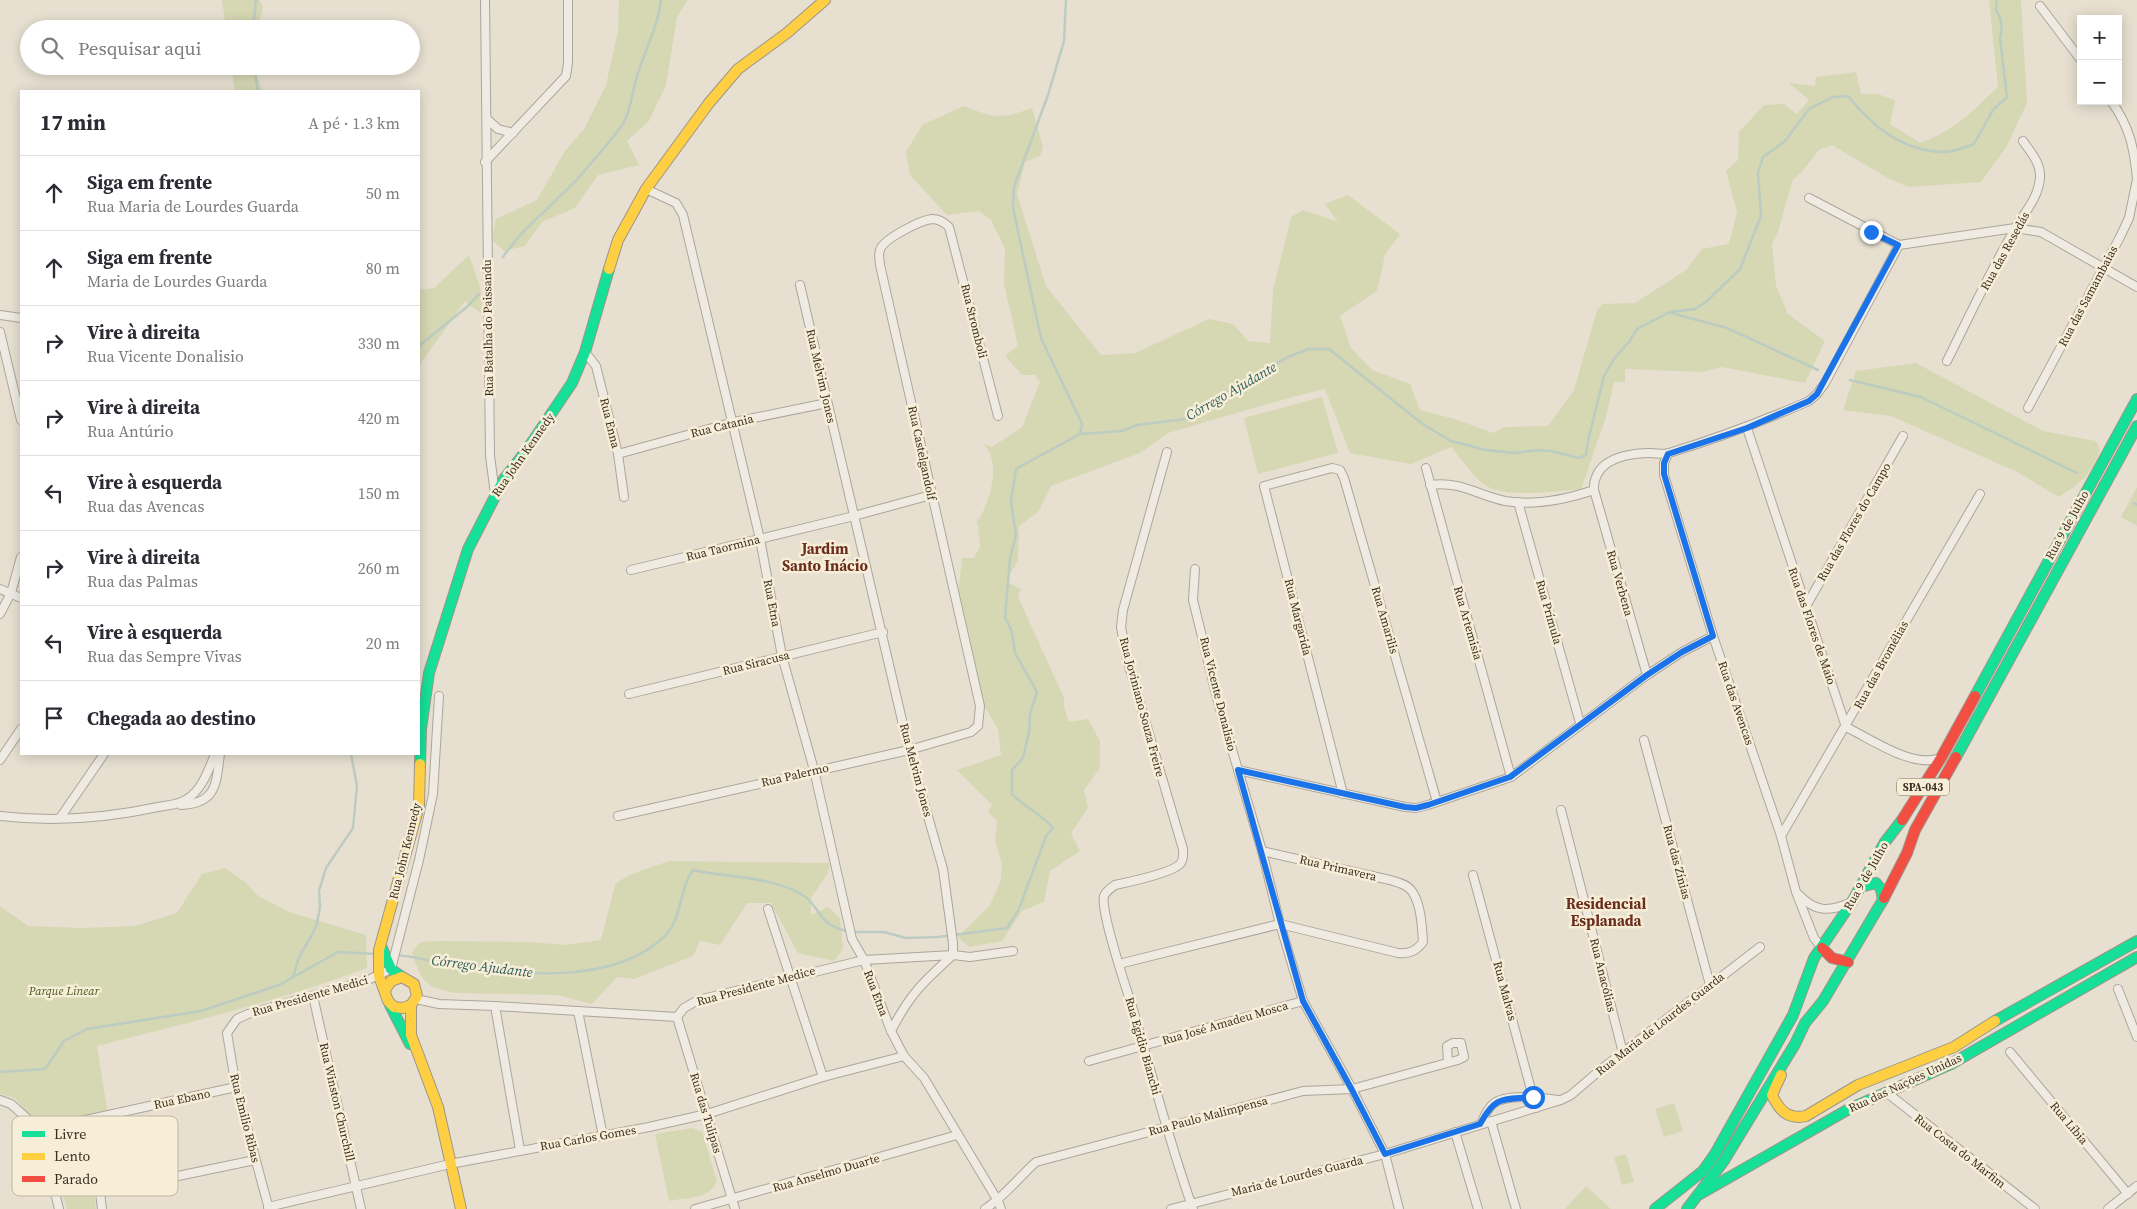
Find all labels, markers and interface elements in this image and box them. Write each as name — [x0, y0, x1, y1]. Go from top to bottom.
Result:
map controls — [2077, 15, 2122, 105]
button: + — [2077, 15, 2122, 60]
search box — [20, 20, 420, 75]
icon: search — [38, 34, 66, 62]
text: Pesquisar aqui — [78, 35, 201, 61]
button: − — [2077, 60, 2122, 105]
text: 17 min — [40, 108, 106, 137]
text: A pé · 1.3 km — [308, 112, 400, 134]
text: Siga em frente — [87, 169, 212, 195]
icon: ahead — [40, 179, 68, 207]
text: 50 m — [366, 182, 400, 204]
text: Rua Maria de Lourdes Guarda — [87, 195, 299, 217]
street label: Rua das Resedás — [1977, 209, 2033, 293]
route end — [1860, 221, 1883, 244]
street label: Rua das Samambaias — [2055, 243, 2121, 349]
text: Siga em frente — [87, 244, 212, 270]
icon: ahead — [40, 254, 68, 282]
text: 80 m — [366, 257, 400, 279]
street label: Rua Batalha do Paissandu — [479, 259, 497, 397]
text: Maria de Lourdes Guarda — [87, 270, 268, 292]
street label: Rua Stromboli — [957, 282, 991, 360]
text: Vire à direita — [87, 319, 200, 345]
street label: Rua Melvim Jones — [802, 327, 840, 425]
icon: right — [40, 329, 68, 357]
text: 330 m — [358, 332, 400, 354]
text: Rua Vicente Donalisio — [87, 345, 244, 367]
water label: Córrego Ajudante — [1182, 357, 1280, 425]
text: Vire à direita — [87, 394, 200, 420]
street label: Rua Enna — [596, 396, 624, 451]
icon: right — [40, 404, 68, 432]
street label: Rua Castelgandolf — [904, 404, 940, 503]
text: 420 m — [358, 407, 400, 429]
street label: Rua John Kennedy — [488, 409, 558, 500]
street label: Rua Catania — [689, 410, 756, 442]
text: Rua Antúrio — [87, 420, 174, 442]
street label: Rua das Flores do Campo — [1813, 459, 1895, 584]
text: Vire à esquerda — [87, 469, 222, 495]
icon: left — [40, 479, 68, 507]
text: 150 m — [358, 482, 400, 504]
street label: Rua 9 de Julho — [2041, 487, 2093, 562]
text: Rua das Avencas — [87, 495, 204, 517]
street label: Rua Taormina — [684, 531, 762, 565]
district label: Jardim Santo Inácio — [782, 538, 869, 576]
text: Vire à direita — [87, 544, 200, 570]
street label: Rua Verbena — [1603, 548, 1637, 619]
icon: right — [40, 554, 68, 582]
text: 260 m — [358, 557, 400, 579]
street label: Rua das Flores de Maio — [1784, 565, 1840, 687]
text: Rua das Palmas — [87, 570, 198, 592]
street label: Rua Margarida — [1281, 577, 1315, 658]
street label: Rua Etna — [760, 578, 785, 629]
street label: Rua Prímula — [1532, 578, 1566, 647]
street label: Rua Amarilis — [1368, 584, 1402, 656]
street label: Rua Artemisia — [1450, 584, 1486, 663]
street label: Rua das Bromélias — [1850, 618, 1912, 712]
text: Vire à esquerda — [87, 619, 222, 645]
icon: left — [40, 629, 68, 657]
text: 20 m — [366, 632, 400, 654]
street label: Rua Joviniano Souza Freire — [1116, 635, 1168, 779]
street label: Rua Vicente Donalisio — [1196, 635, 1240, 753]
text: Rua das Sempre Vivas — [87, 645, 242, 667]
street label: Rua Siracusa — [721, 647, 792, 679]
street label: Rua das Avencas — [1714, 659, 1758, 747]
icon: arrive — [40, 704, 68, 732]
text: Chegada ao destino — [87, 705, 256, 731]
street label: Rua Melvim Jones — [896, 721, 936, 819]
street label: Rua Palermo — [760, 759, 831, 791]
road number: SPA-043 — [1897, 779, 1949, 796]
street label: Rua John Kennedy — [385, 800, 425, 901]
street label: Rua das Zínias — [1659, 823, 1695, 901]
street label: Rua 9 de Julho — [1840, 838, 1892, 913]
street label: Rua Primavera — [1298, 851, 1379, 885]
district label: Residencial Esplanada — [1566, 893, 1646, 931]
street label: Rua Anacólias — [1586, 936, 1620, 1014]
water label: Córrego Ajudante — [430, 950, 534, 982]
street label: Rua Malvas — [1489, 960, 1521, 1022]
street label: Rua Presidente Medice — [695, 962, 817, 1010]
street label: Rua Etna — [860, 968, 892, 1019]
street label: Rua Maria de Lourdes Guarda — [1592, 968, 1728, 1079]
street label: Rua Presidente Medici — [250, 972, 370, 1020]
park label: Parque Linear — [28, 983, 100, 999]
street label: Rua Egidio Bianchi — [1121, 995, 1165, 1097]
street label: Rua José Amadeu Mosca — [1160, 997, 1291, 1049]
street label: Rua Winston Churchill — [316, 1041, 359, 1163]
street label: Rua das Nações Unidas — [1846, 1050, 1964, 1116]
street label: Rua das Tulipas — [686, 1071, 726, 1155]
street label: Rua Emilio Ribas — [226, 1072, 264, 1164]
street label: Rua Ebano — [152, 1085, 212, 1113]
route start — [1522, 1086, 1545, 1109]
street label: Rua Paulo Malimpensa — [1147, 1092, 1270, 1140]
street label: Rua Líbia — [2047, 1098, 2092, 1148]
street label: Rua Costa do Marfim — [1911, 1110, 2009, 1192]
legend — [12, 1116, 178, 1196]
street label: Rua Carlos Gomes — [539, 1122, 637, 1154]
text: Livre — [54, 1124, 86, 1144]
text: Lento — [54, 1146, 90, 1166]
street label: Rua Anselmo Duarte — [771, 1150, 881, 1196]
street label: Maria de Lourdes Guarda — [1229, 1152, 1365, 1200]
text: Parado — [54, 1169, 98, 1189]

